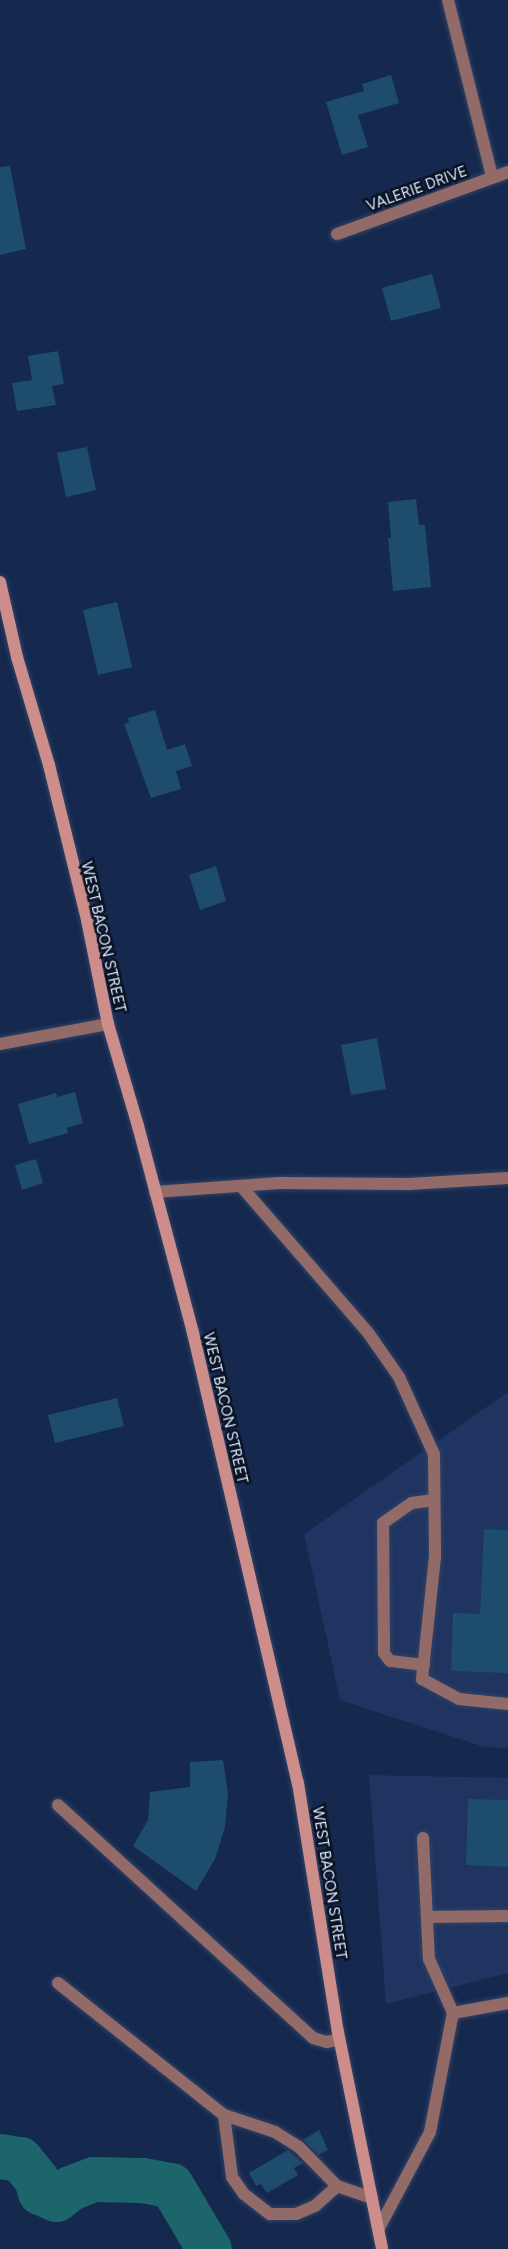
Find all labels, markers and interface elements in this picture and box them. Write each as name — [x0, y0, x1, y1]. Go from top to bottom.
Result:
street label: VALERIE DRIVE — [364, 162, 470, 216]
street label: WEST BACON STREET — [77, 860, 129, 1014]
street label: WEST BACON STREET — [199, 1331, 251, 1485]
street label: WEST BACON STREET — [308, 1805, 350, 1961]

